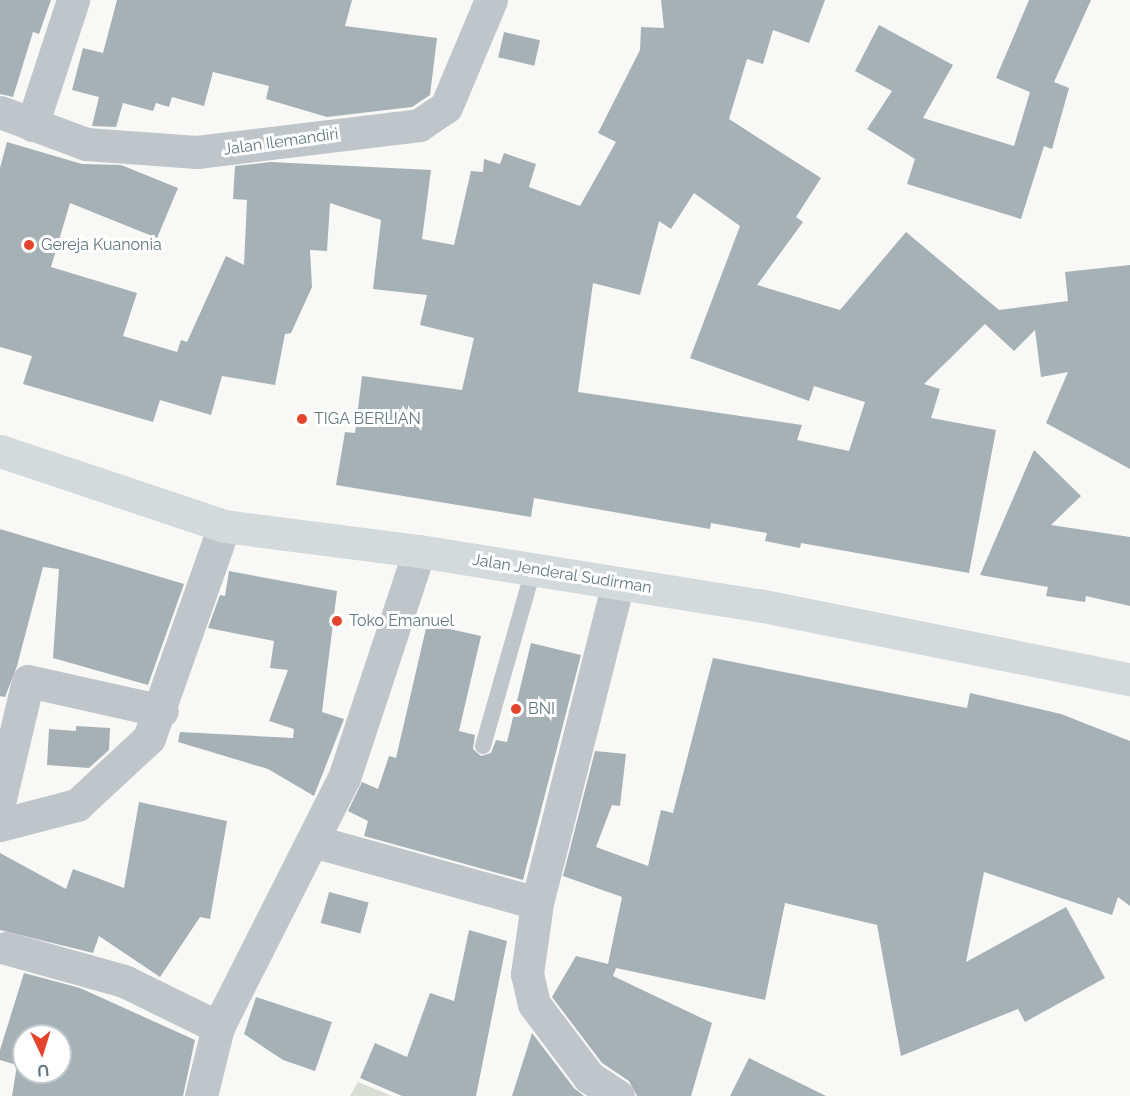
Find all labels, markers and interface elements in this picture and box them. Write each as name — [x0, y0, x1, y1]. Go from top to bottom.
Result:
street label: Jalan Ilemandiri — [222, 124, 340, 160]
place label: Gereja Kuanonia — [41, 235, 162, 255]
marker: Gereja Kuanonia — [22, 238, 36, 252]
place label: TIGA BERLIAN — [314, 409, 421, 429]
marker: TIGA BERLIAN — [295, 412, 309, 426]
street label: Jalan Jenderal Sudirman — [471, 550, 653, 598]
place label: Toko Emanuel — [349, 611, 454, 631]
marker: Toko Emanuel — [330, 614, 344, 628]
place label: BNI — [528, 699, 555, 719]
marker: BNI — [509, 702, 523, 716]
north arrow — [12, 1024, 72, 1084]
text: U — [37, 1061, 50, 1080]

